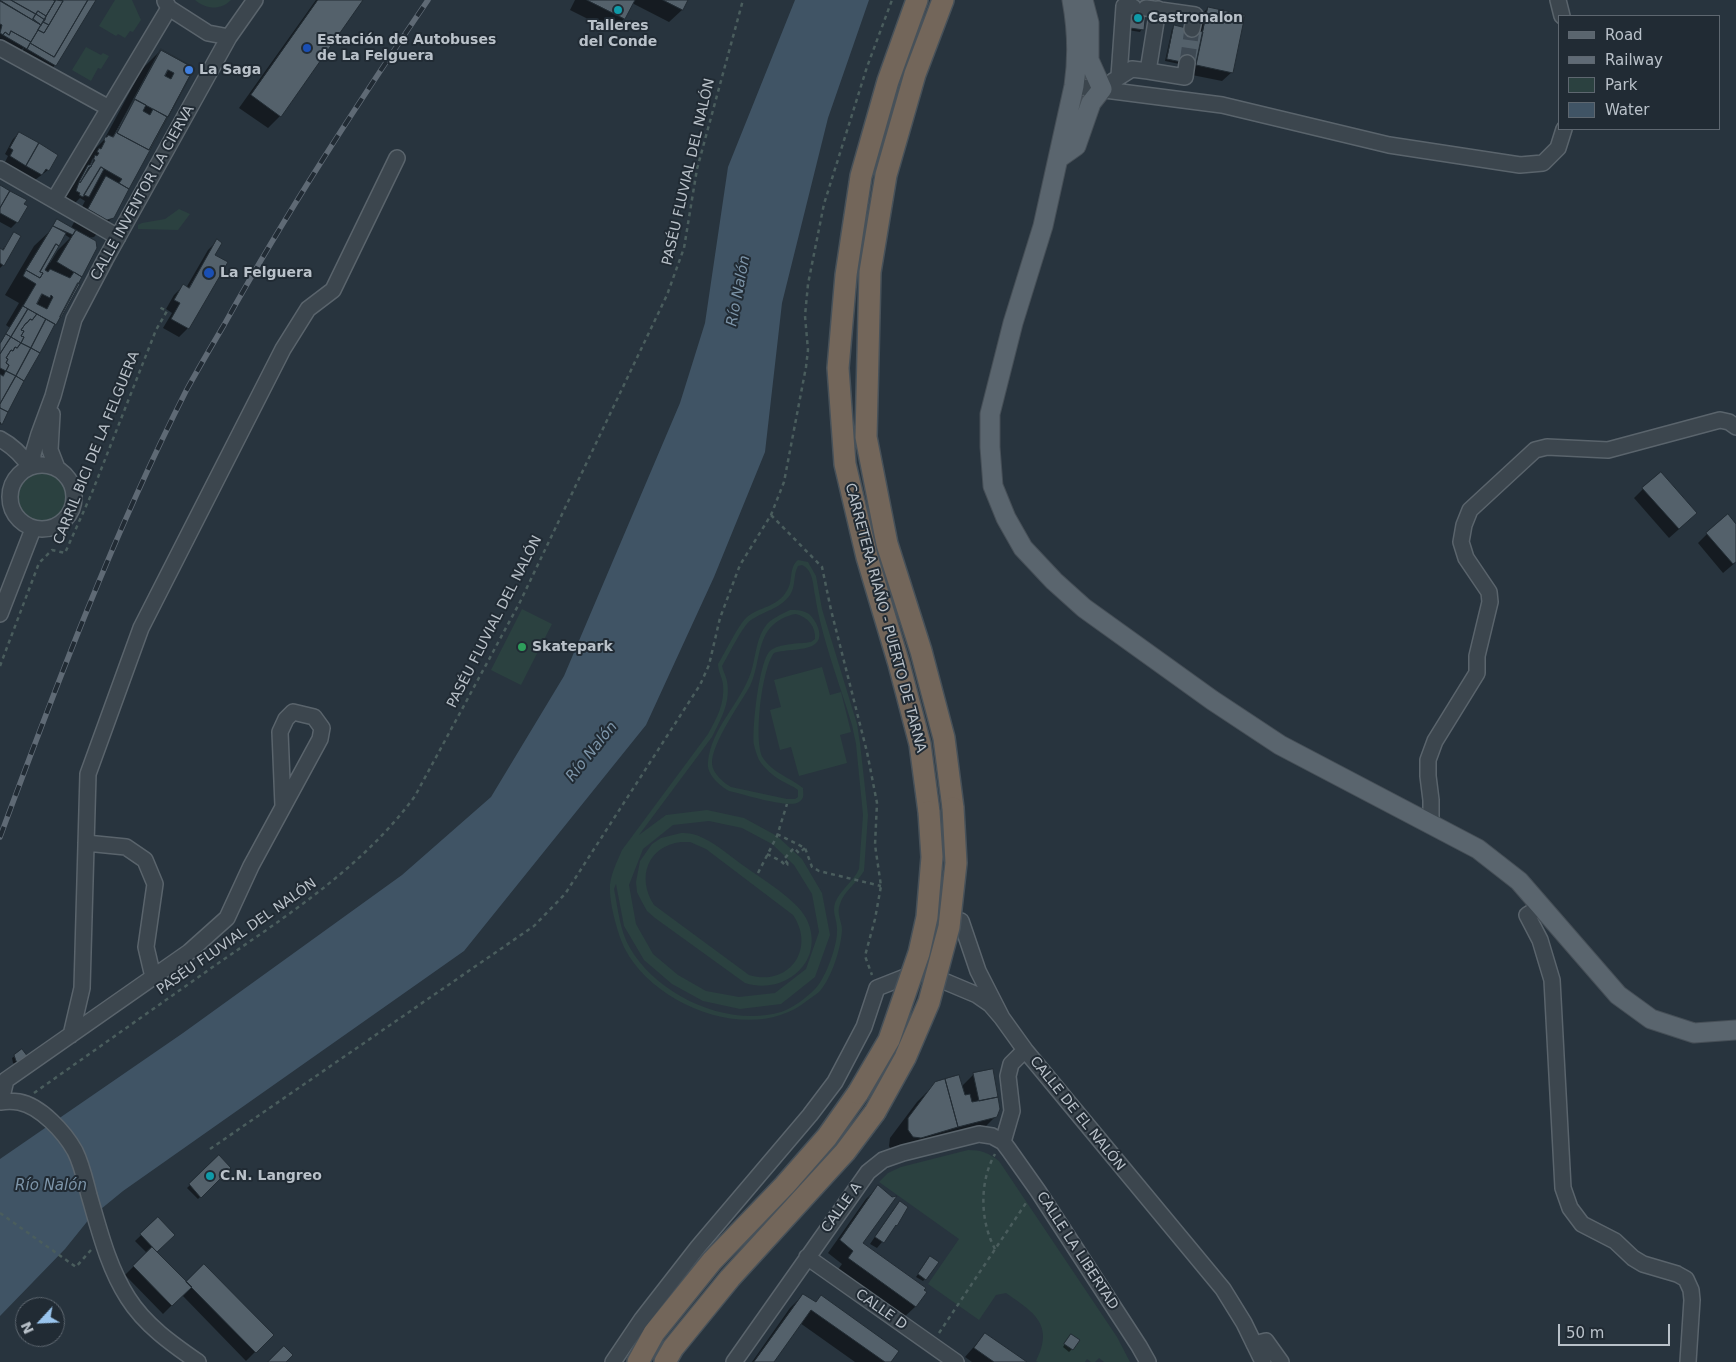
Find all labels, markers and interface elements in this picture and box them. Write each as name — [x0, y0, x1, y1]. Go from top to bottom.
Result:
marker: Talleres del Conde — [612, 4, 624, 16]
place label: Castronalon — [1148, 10, 1243, 26]
marker: Castronalon — [1132, 12, 1144, 24]
legend — [1558, 15, 1721, 130]
place label: Talleres del Conde — [579, 18, 657, 50]
text: Road — [1605, 26, 1643, 44]
place label: Estación de Autobuses de La Felguera — [317, 32, 496, 64]
marker: Estación de Autobuses de La Felguera — [301, 42, 313, 54]
text: Railway — [1605, 51, 1663, 69]
place label: La Saga — [199, 62, 261, 78]
marker: La Saga — [183, 64, 195, 76]
text: Park — [1605, 76, 1637, 94]
street label: PASÉU FLUVIAL DEL NALÓN — [659, 77, 719, 267]
text: Water — [1605, 101, 1649, 119]
street label: CALLE INVENTOR LA CIERVA — [88, 103, 198, 283]
water label: Río Nalón — [723, 254, 755, 328]
place label: La Felguera — [220, 265, 312, 281]
marker: La Felguera — [202, 266, 216, 280]
street label: CARRIL BICI DE LA FELGUERA — [50, 349, 144, 547]
street label: CARRETERA RIAÑO - PUERTO DE TARNA — [841, 481, 929, 755]
street label: PASÉU FLUVIAL DEL NALÓN — [444, 533, 546, 711]
place label: Skatepark — [532, 639, 613, 655]
marker: Skatepark — [516, 641, 528, 653]
water label: Río Nalón — [562, 718, 622, 786]
street label: PASÉU FLUVIAL DEL NALÓN — [154, 875, 320, 999]
street label: CALLE DE EL NALÓN — [1026, 1053, 1128, 1175]
place label: C.N. Langreo — [220, 1168, 322, 1184]
marker: C.N. Langreo — [204, 1170, 216, 1182]
water label: Río Nalón — [15, 1177, 87, 1195]
street label: CALLE A — [818, 1180, 866, 1236]
street label: CALLE LA LIBERTAD — [1033, 1189, 1121, 1313]
street label: CALLE D — [852, 1286, 910, 1334]
north arrow — [15, 1297, 65, 1347]
scale bar — [1561, 1314, 1674, 1346]
text: N — [18, 1319, 37, 1337]
text: 50 m — [1566, 1324, 1604, 1342]

